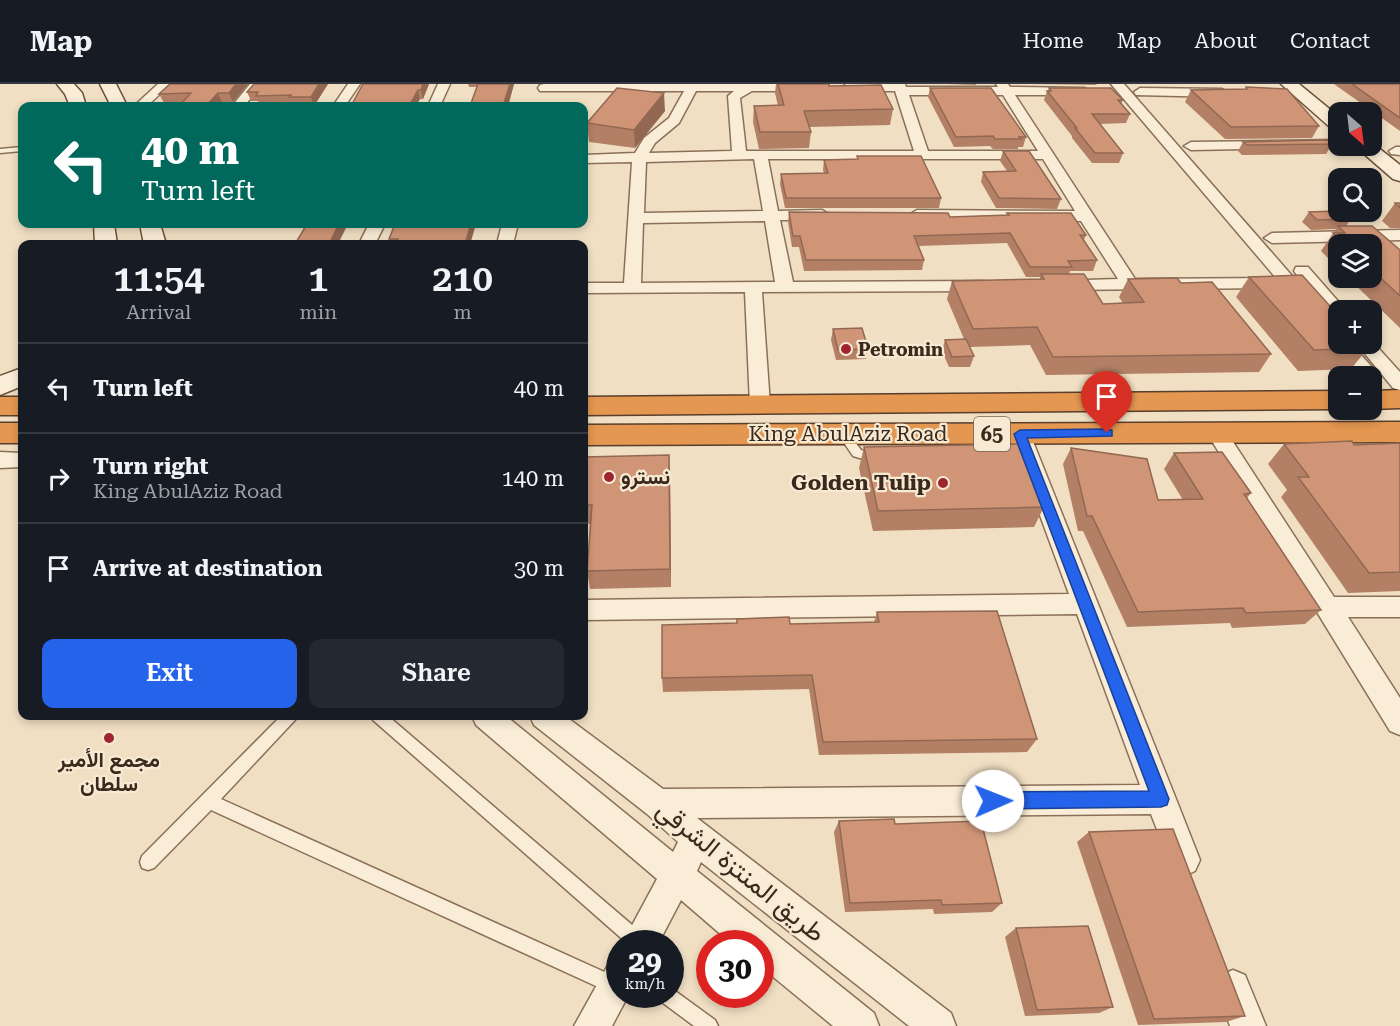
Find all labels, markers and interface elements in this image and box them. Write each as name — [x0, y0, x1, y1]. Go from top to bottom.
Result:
text: Map — [30, 25, 92, 58]
text: Home — [1023, 29, 1084, 53]
text: Map — [1117, 29, 1162, 53]
text: About — [1195, 29, 1257, 53]
text: Contact — [1290, 29, 1370, 53]
north arrow — [1328, 102, 1382, 156]
map controls — [1328, 102, 1382, 420]
text: 40 m — [141, 125, 239, 174]
icon: left — [42, 126, 120, 204]
button: search — [1328, 168, 1382, 222]
text: Turn left — [141, 175, 255, 207]
button: layers — [1328, 234, 1382, 288]
text: 11:54 — [113, 258, 204, 300]
text: 1 — [308, 258, 328, 300]
text: 210 — [432, 258, 493, 300]
text: Arrival — [126, 300, 191, 324]
text: min — [300, 300, 337, 324]
text: m — [453, 300, 472, 324]
button: + — [1328, 300, 1382, 354]
place label: Petromin — [858, 339, 943, 360]
marker: Petromin — [839, 342, 853, 356]
button: − — [1328, 366, 1382, 420]
pin — [1081, 371, 1132, 433]
icon: left — [42, 372, 75, 405]
text: Turn left — [93, 376, 193, 401]
text: 40 m — [514, 376, 564, 401]
icon: arrive — [1090, 380, 1123, 413]
road number: 65 — [974, 417, 1010, 451]
street label: King AbulAziz Road — [748, 422, 948, 446]
text: Turn right — [93, 454, 208, 479]
icon: right — [42, 462, 75, 495]
place label: نسترو — [621, 465, 670, 490]
text: 140 m — [501, 466, 564, 491]
marker: نسترو — [602, 470, 616, 484]
place label: Golden Tulip — [791, 471, 931, 495]
marker: Golden Tulip — [936, 476, 950, 490]
text: King AbulAziz Road — [93, 479, 283, 503]
icon: arrive — [42, 552, 75, 585]
text: Arrive at destination — [93, 556, 322, 581]
text: 30 m — [514, 556, 564, 581]
button: Exit — [42, 639, 297, 708]
button: Share — [309, 639, 564, 708]
marker: مجمع الأمير سلطان — [102, 731, 116, 745]
place label: مجمع الأمير سلطان — [57, 747, 160, 796]
position arrow — [961, 769, 1025, 833]
street label: طريق المنتزة الشرقي — [647, 794, 831, 953]
speed limit sign: 30 — [696, 930, 774, 1008]
text: 29 — [628, 944, 662, 979]
text: km/h — [625, 975, 665, 993]

